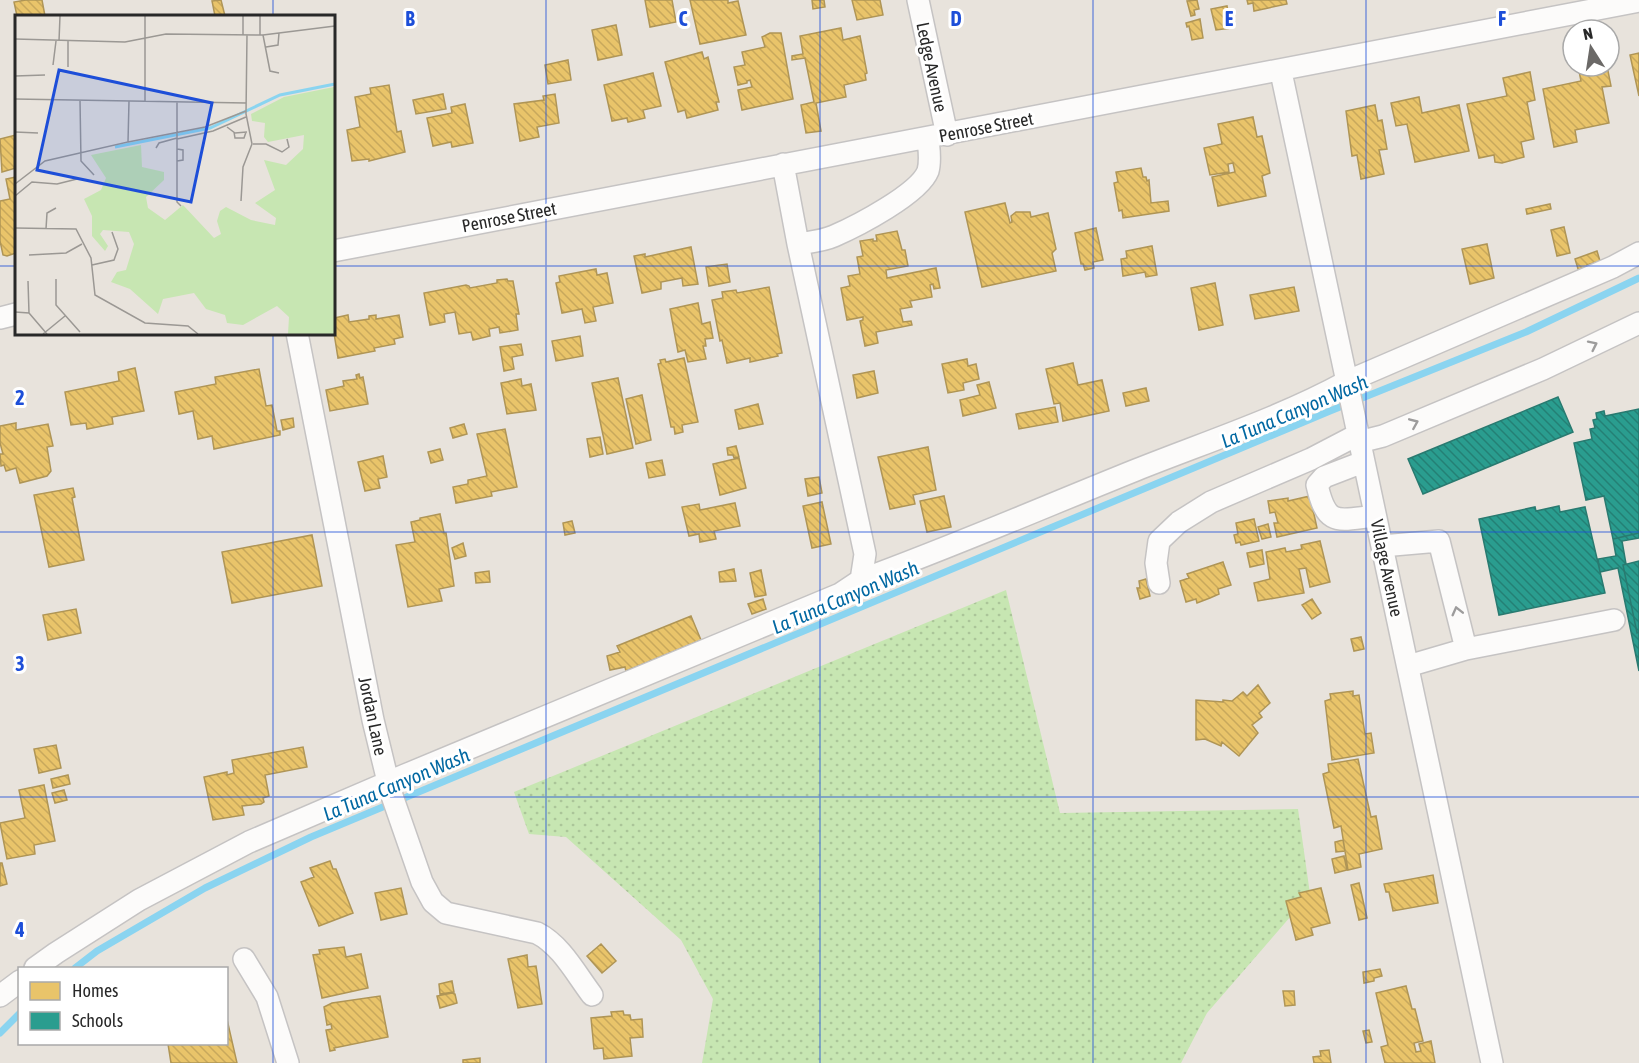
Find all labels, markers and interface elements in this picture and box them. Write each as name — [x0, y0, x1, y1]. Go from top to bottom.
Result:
text: B — [405, 7, 415, 30]
text: C — [679, 7, 688, 30]
text: D — [950, 7, 962, 30]
text: E — [1225, 7, 1234, 30]
text: F — [1498, 7, 1506, 30]
inset map — [15, 15, 334, 334]
north arrow — [1561, 18, 1621, 78]
street label: Ledge Avenue — [912, 20, 952, 114]
text: N — [1581, 24, 1594, 43]
street label: Penrose Street — [937, 108, 1035, 146]
street label: Penrose Street — [460, 198, 558, 236]
one-way arrow — [1586, 341, 1597, 353]
water label: La Tuna Canyon Wash — [1217, 370, 1371, 452]
text: 2 — [15, 386, 25, 409]
one-way arrow — [1407, 418, 1418, 430]
street label: Village Avenue — [1366, 518, 1408, 618]
water label: La Tuna Canyon Wash — [768, 556, 922, 638]
one-way arrow — [1451, 606, 1464, 616]
text: 3 — [15, 652, 25, 675]
street label: Jordan Lane — [354, 675, 392, 757]
water label: La Tuna Canyon Wash — [319, 743, 473, 825]
text: 4 — [14, 918, 25, 941]
legend — [18, 967, 228, 1045]
text: Homes — [72, 980, 118, 1001]
text: Schools — [72, 1010, 123, 1031]

